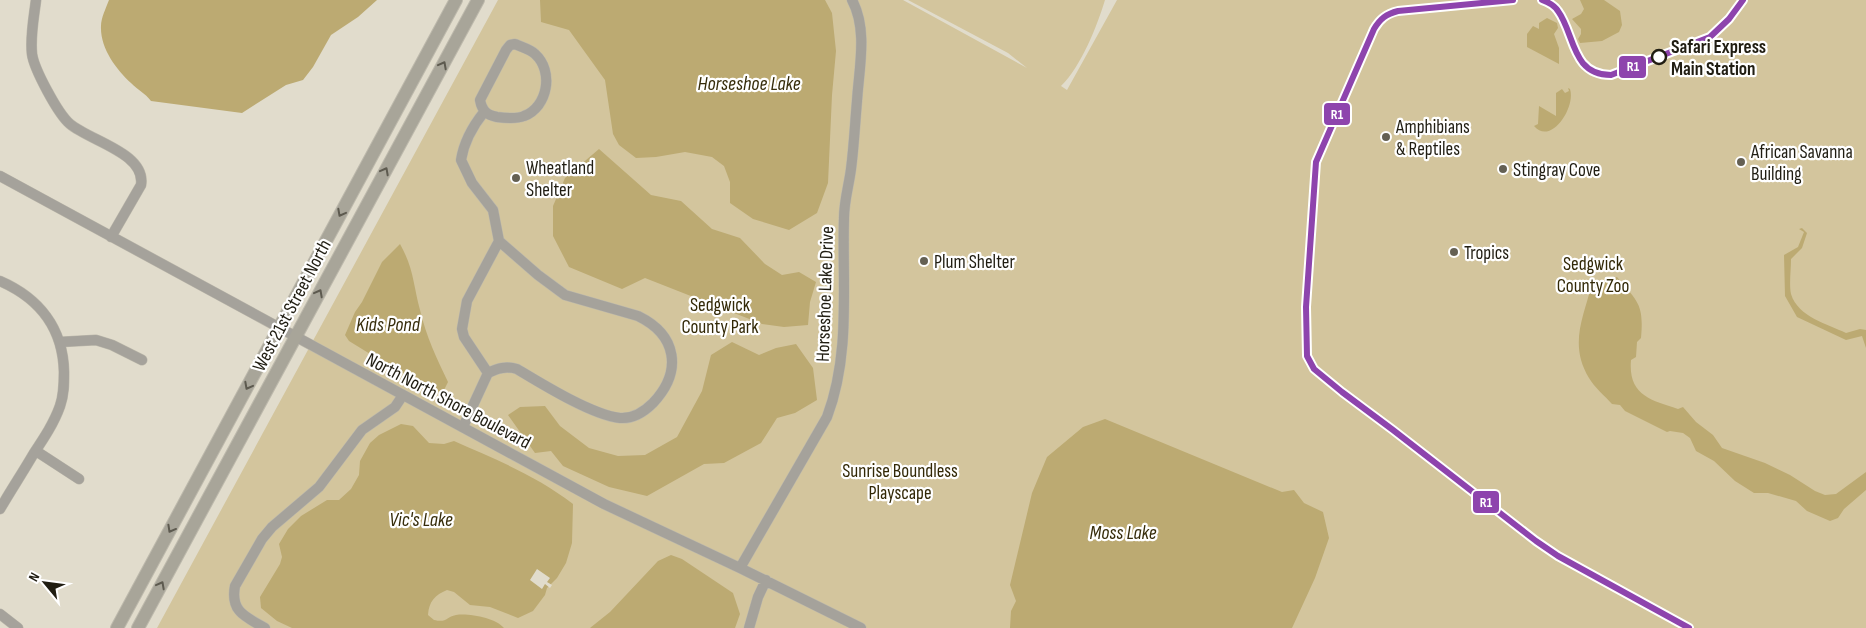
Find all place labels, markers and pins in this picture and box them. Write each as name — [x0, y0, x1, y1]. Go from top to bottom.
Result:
place label: Safari Express Main Station — [1671, 36, 1766, 81]
marker: Safari Express Main Station — [1651, 49, 1667, 65]
place label: Amphibians & Reptiles — [1395, 116, 1470, 161]
marker: Amphibians & Reptiles — [1380, 131, 1392, 143]
place label: African Savanna Building — [1750, 141, 1853, 186]
marker: African Savanna Building — [1735, 156, 1747, 168]
place label: Wheatland Shelter — [526, 157, 594, 202]
place label: Stingray Cove — [1513, 159, 1600, 182]
marker: Stingray Cove — [1497, 163, 1509, 175]
marker: Wheatland Shelter — [510, 172, 522, 184]
place label: Tropics — [1464, 242, 1509, 265]
marker: Tropics — [1448, 246, 1460, 258]
place label: Plum Shelter — [934, 251, 1015, 274]
marker: Plum Shelter — [918, 255, 930, 267]

